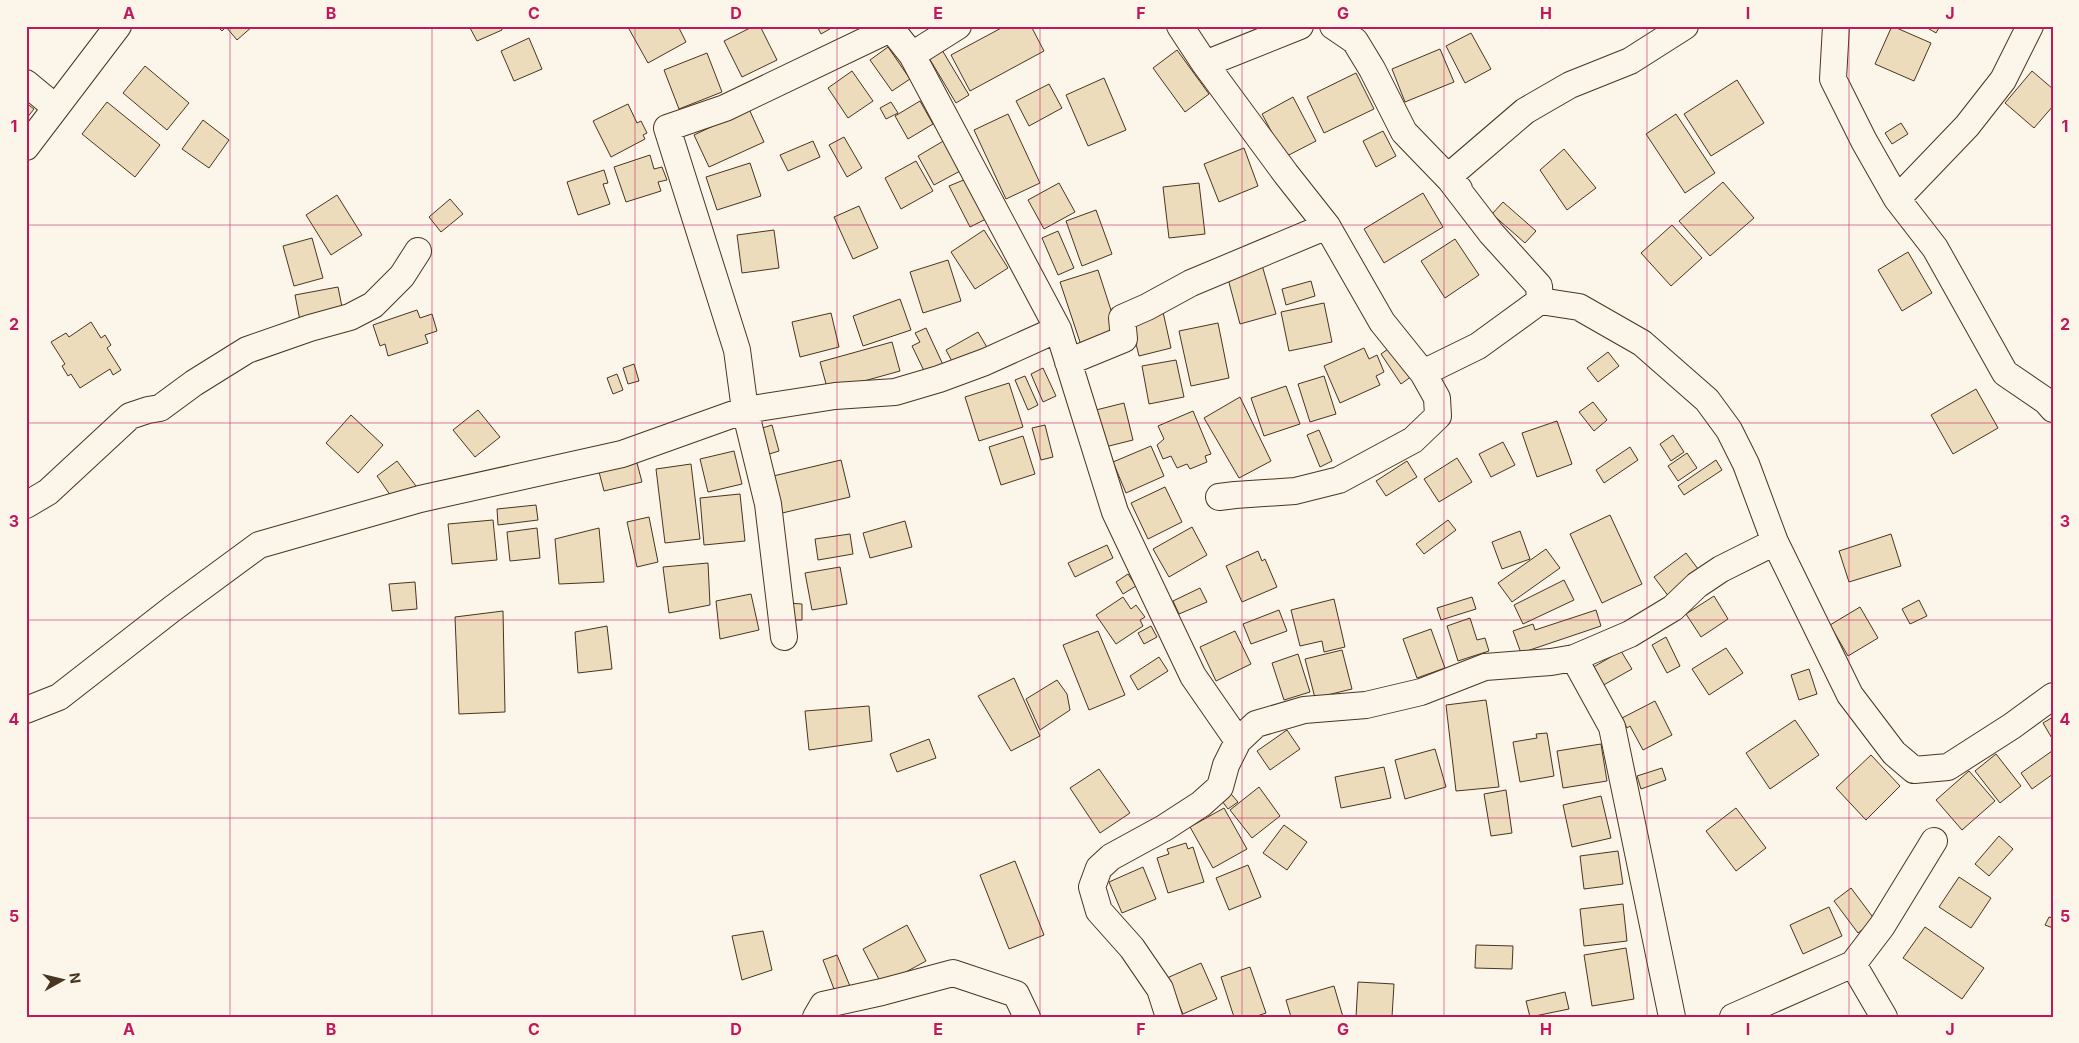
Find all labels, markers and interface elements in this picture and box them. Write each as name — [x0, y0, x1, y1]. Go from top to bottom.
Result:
text: A — [123, 3, 135, 23]
text: B — [326, 3, 336, 23]
text: C — [528, 3, 540, 23]
text: D — [730, 3, 742, 23]
text: E — [933, 3, 943, 23]
text: F — [1136, 3, 1146, 23]
text: G — [1337, 3, 1349, 23]
text: H — [1540, 3, 1552, 23]
text: I — [1746, 3, 1750, 23]
text: J — [1945, 3, 1955, 23]
text: 1 — [11, 116, 17, 136]
text: 1 — [2062, 116, 2068, 136]
text: 2 — [9, 314, 19, 334]
text: 2 — [2060, 314, 2070, 334]
text: 3 — [9, 511, 19, 531]
text: 3 — [2060, 511, 2070, 531]
text: 4 — [9, 709, 20, 729]
text: 4 — [2060, 709, 2071, 729]
text: 5 — [9, 906, 19, 926]
text: 5 — [2060, 906, 2070, 926]
north arrow — [38, 956, 88, 1006]
text: N — [66, 972, 85, 985]
text: A — [123, 1019, 135, 1039]
text: B — [326, 1019, 336, 1039]
text: C — [528, 1019, 540, 1039]
text: D — [730, 1019, 742, 1039]
text: E — [933, 1019, 943, 1039]
text: F — [1136, 1019, 1146, 1039]
text: G — [1337, 1019, 1349, 1039]
text: H — [1540, 1019, 1552, 1039]
text: I — [1746, 1019, 1750, 1039]
text: J — [1945, 1019, 1955, 1039]

